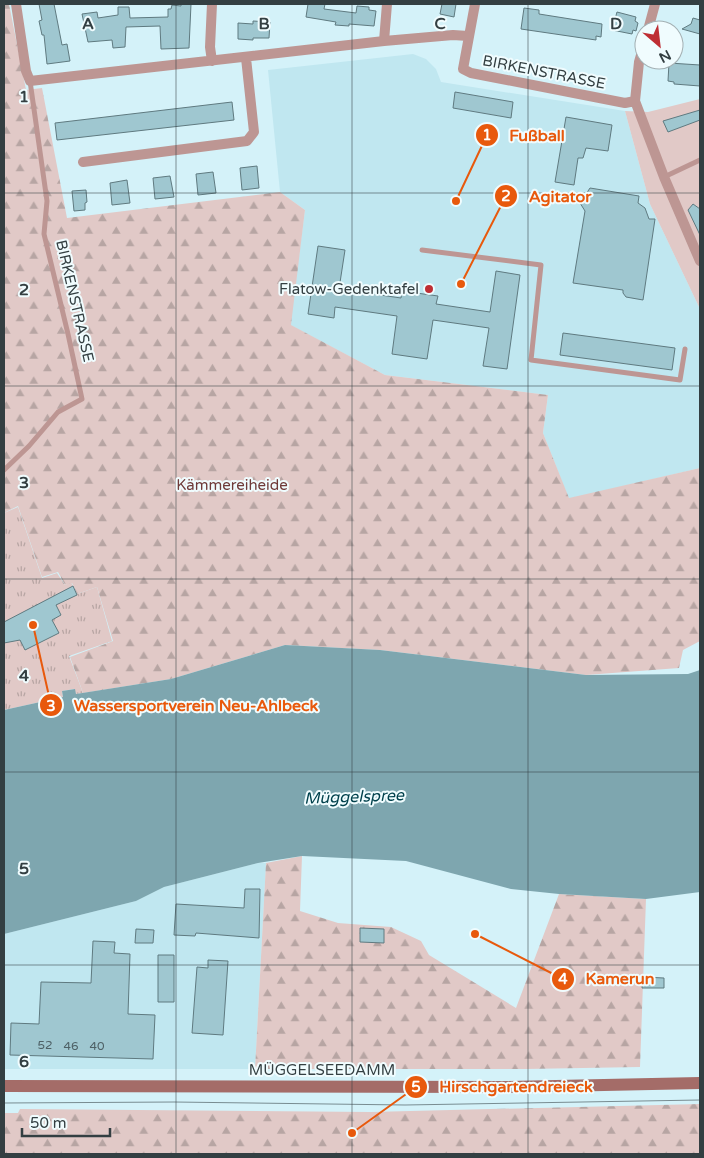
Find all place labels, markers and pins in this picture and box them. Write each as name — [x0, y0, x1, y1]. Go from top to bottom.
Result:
callout: Fußball — [474, 119, 575, 150]
callout: Agitator — [493, 181, 601, 212]
place label: Flatow-Gedenktafel — [279, 280, 419, 298]
marker: Flatow-Gedenktafel — [423, 283, 435, 295]
callout: Wassersportverein Neu-Ahlbeck — [39, 690, 328, 721]
callout: Kamerun — [550, 963, 665, 994]
callout: Hirschgartendreieck — [404, 1071, 602, 1102]

